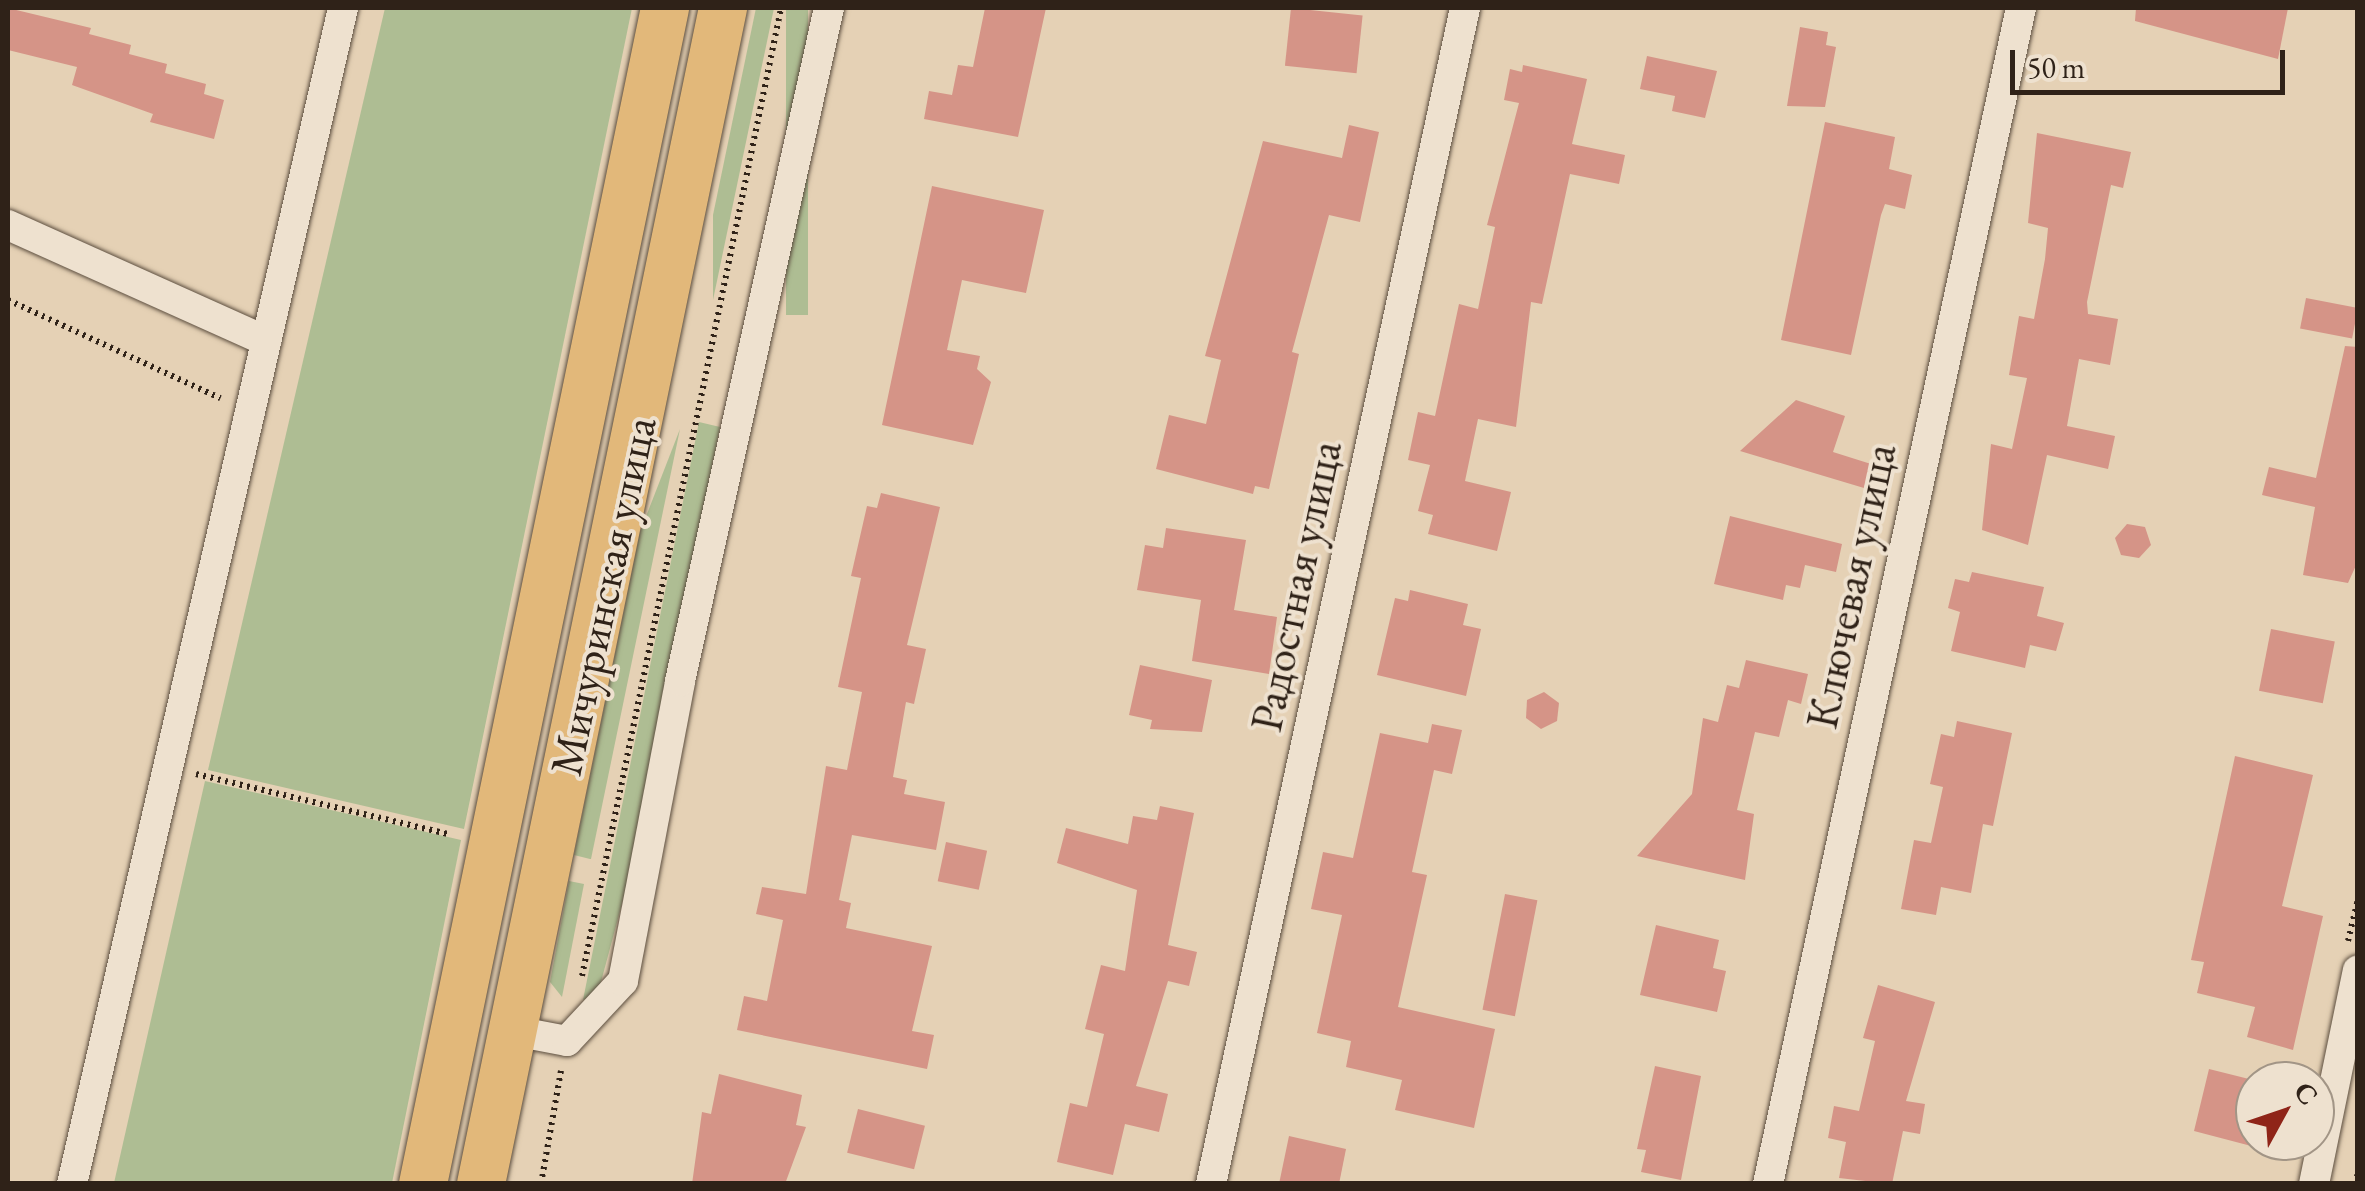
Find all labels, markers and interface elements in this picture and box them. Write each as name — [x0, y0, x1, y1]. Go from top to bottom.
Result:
scale bar — [2015, 30, 2290, 92]
text: 50 m — [2027, 48, 2085, 87]
street label: Мичуринская улица — [539, 412, 667, 780]
street label: Радостная улица — [1239, 436, 1353, 736]
street label: Ключевая улица — [1794, 439, 1908, 733]
north arrow — [2235, 1061, 2335, 1161]
text: С — [2286, 1074, 2327, 1112]

